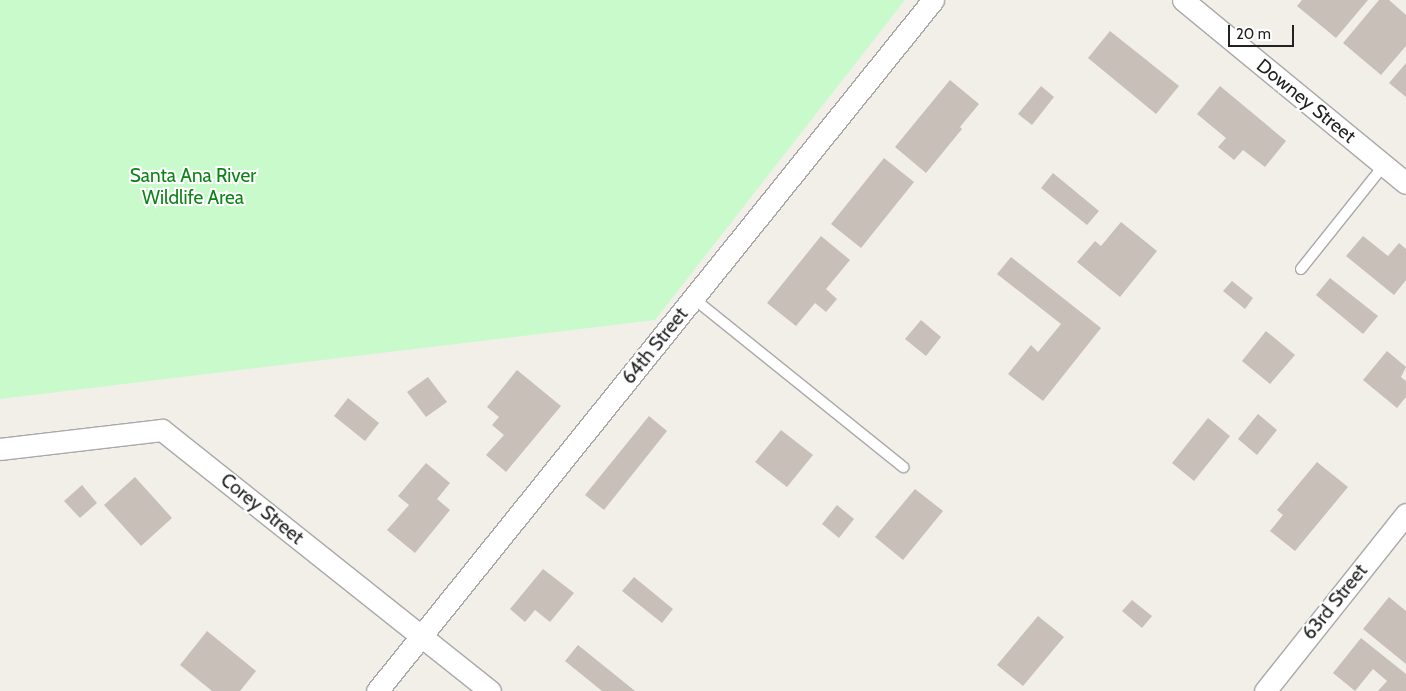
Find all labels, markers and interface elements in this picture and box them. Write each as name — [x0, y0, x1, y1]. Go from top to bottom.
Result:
scale bar — [1231, 15, 1297, 47]
text: 20 m — [1236, 25, 1271, 43]
street label: Downey Street — [1252, 54, 1360, 148]
park label: Santa Ana River Wildlife Area — [130, 165, 256, 209]
street label: 64th Street — [617, 303, 693, 389]
street label: Corey Street — [216, 469, 308, 549]
street label: 63rd Street — [1298, 560, 1372, 644]

